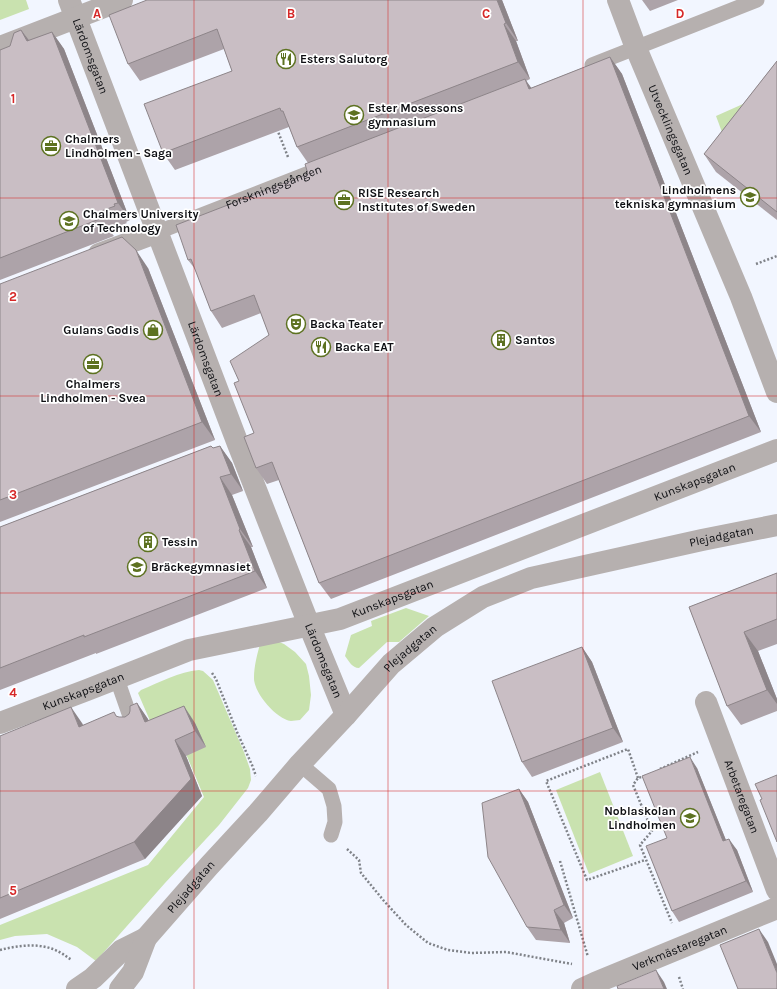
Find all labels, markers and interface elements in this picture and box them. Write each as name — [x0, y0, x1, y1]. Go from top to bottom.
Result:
text: A — [93, 6, 101, 21]
text: B — [287, 6, 295, 21]
text: C — [482, 6, 490, 21]
text: D — [676, 6, 685, 21]
street label: Lärdomsgatan — [70, 16, 111, 96]
restaurant icon: Esters Salutorg — [275, 48, 297, 70]
place label: Esters Salutorg — [300, 52, 388, 66]
street label: Utvecklingsgatan — [645, 83, 696, 177]
text: 1 — [11, 91, 15, 106]
place label: Ester Mosessons gymnasium — [368, 101, 463, 129]
school or university icon: Ester Mosessons gymnasium — [343, 104, 365, 126]
place label: Chalmers Lindholmen - Saga — [65, 132, 172, 160]
office icon: Chalmers Lindholmen - Saga — [40, 135, 62, 157]
street label: Forskningsgången — [223, 162, 324, 212]
place label: Lindholmens tekniska gymnasium — [615, 183, 736, 211]
place label: RISE Research Institutes of Sweden — [358, 186, 475, 214]
school or university icon: Lindholmens tekniska gymnasium — [739, 186, 761, 208]
office icon: RISE Research Institutes of Sweden — [333, 189, 355, 211]
place label: Chalmers University of Technology — [83, 207, 199, 235]
school or university icon: Chalmers University of Technology — [58, 210, 80, 232]
text: 2 — [9, 289, 17, 304]
theatre icon: Backa Teater — [285, 313, 307, 335]
place label: Backa Teater — [310, 317, 383, 331]
shop icon: Gulans Godis — [142, 319, 164, 341]
street label: Lärdomsgatan — [185, 319, 226, 399]
place label: Gulans Godis — [63, 323, 139, 337]
building icon: Santos — [490, 329, 512, 351]
place label: Santos — [515, 333, 555, 347]
restaurant icon: Backa EAT — [310, 336, 332, 358]
place label: Backa EAT — [335, 340, 394, 354]
office icon: Chalmers Lindholmen - Svea — [82, 353, 104, 375]
place label: Chalmers Lindholmen - Svea — [40, 377, 146, 405]
street label: Kunskapsgatan — [652, 460, 738, 504]
text: 3 — [9, 487, 17, 502]
street label: Plejadgatan — [688, 523, 755, 550]
building icon: Tessin — [137, 531, 159, 553]
place label: Tessin — [162, 535, 198, 549]
school or university icon: Bräckegymnasiet — [126, 556, 148, 578]
place label: Bräckegymnasiet — [151, 560, 251, 574]
street label: Kunskapsgatan — [350, 577, 435, 621]
street label: Lärdomsgatan — [302, 621, 345, 700]
street label: Plejadgatan — [380, 622, 439, 675]
street label: Kunskapsgatan — [40, 669, 126, 713]
text: 4 — [9, 685, 17, 700]
street label: Arbetaregatan — [721, 758, 762, 835]
place label: Noblaskolan Lindholmen — [604, 804, 676, 832]
school or university icon: Noblaskolan Lindholmen — [679, 807, 701, 829]
street label: Plejadgatan — [164, 857, 218, 916]
text: 5 — [9, 883, 17, 898]
street label: Verkmästaregatan — [630, 922, 729, 974]

